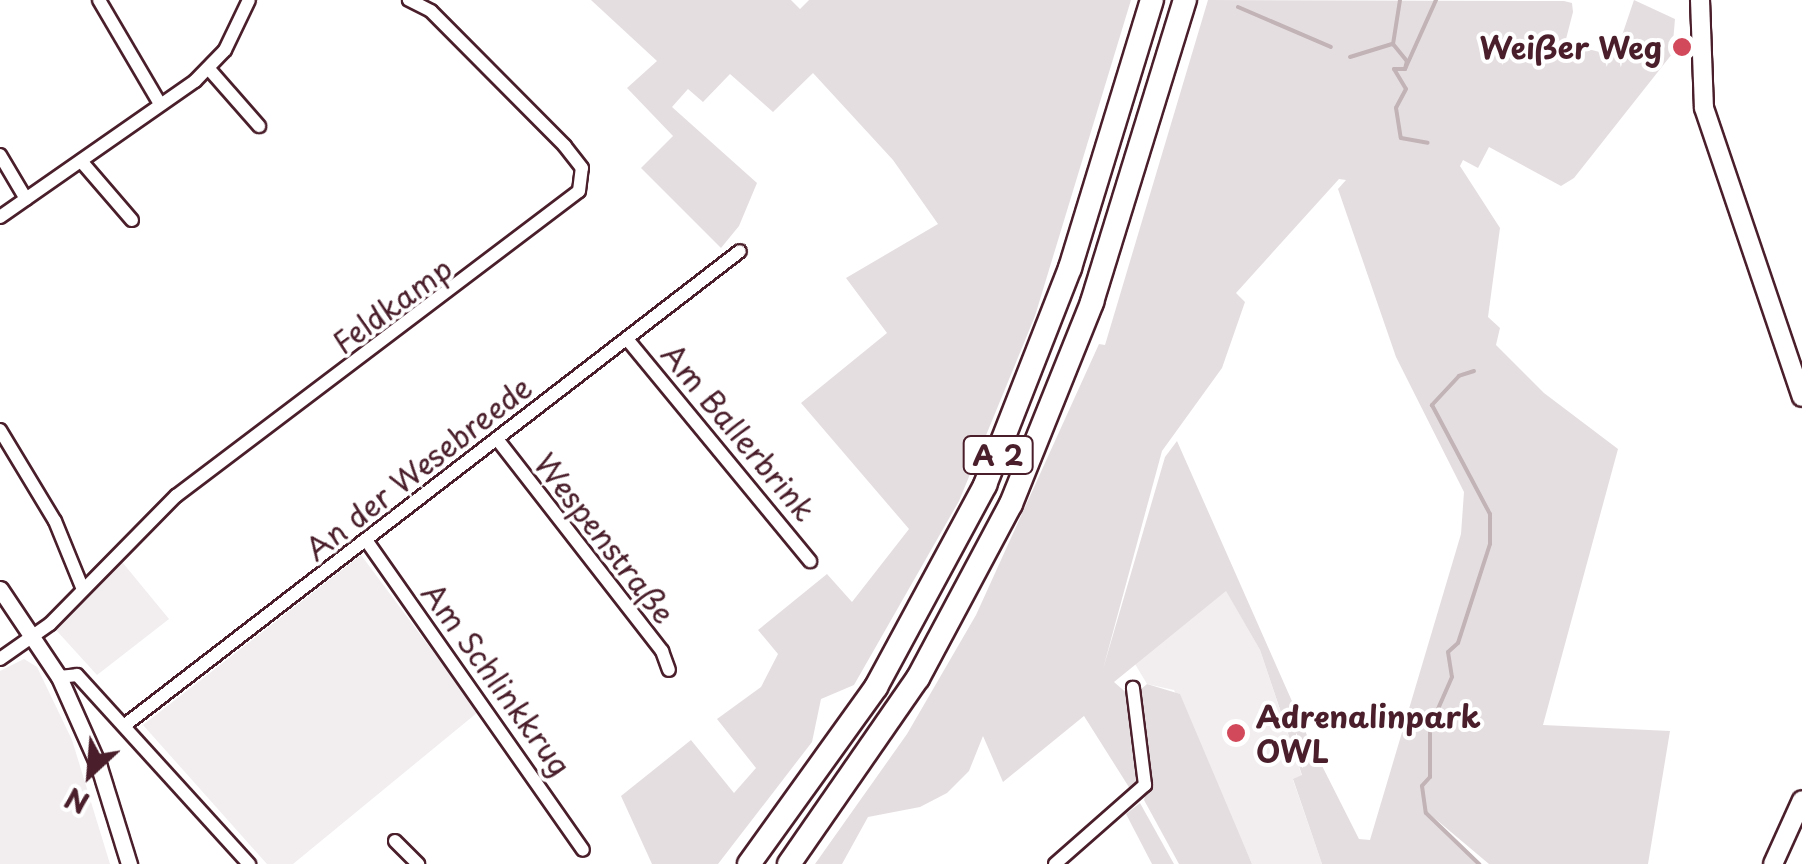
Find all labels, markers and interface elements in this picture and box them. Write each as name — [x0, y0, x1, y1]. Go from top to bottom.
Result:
place label: Weißer Weg — [1478, 29, 1662, 65]
marker: Weißer Weg — [1671, 36, 1693, 58]
street label: Feldkamp — [325, 250, 459, 360]
street label: Am Ballerbrink — [654, 336, 824, 528]
street label: An der Wesebreede — [298, 369, 538, 567]
road number: A 2 — [960, 432, 1036, 478]
street label: Wespenstraße — [527, 446, 683, 630]
street label: Am Schlinkkrug — [415, 575, 579, 783]
place label: Adrenalinpark OWL — [1256, 698, 1481, 768]
marker: Adrenalinpark OWL — [1225, 722, 1247, 744]
north arrow — [40, 724, 140, 824]
text: N — [57, 777, 96, 826]

